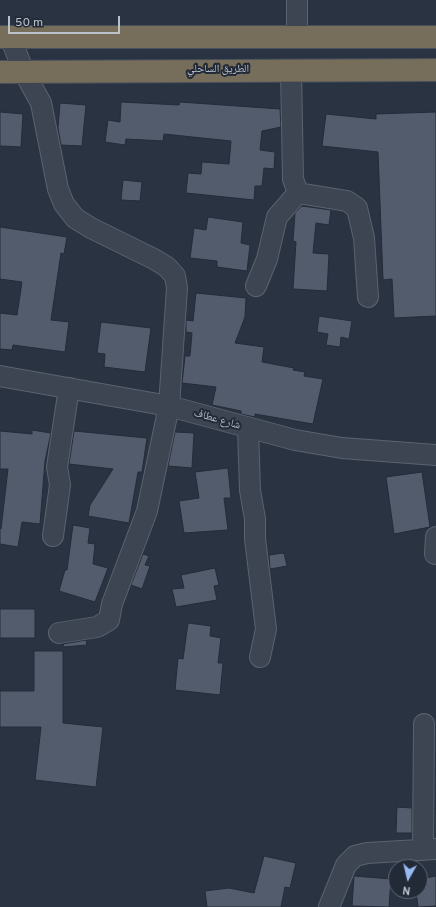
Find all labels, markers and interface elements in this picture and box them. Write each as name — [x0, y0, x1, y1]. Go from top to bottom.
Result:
scale bar — [10, 8, 122, 34]
text: 50 m — [15, 15, 43, 31]
street label: الطريق الساحلي — [187, 63, 249, 77]
street label: شارع عطاف — [192, 407, 242, 433]
north arrow — [388, 859, 428, 899]
text: N — [402, 882, 411, 897]

